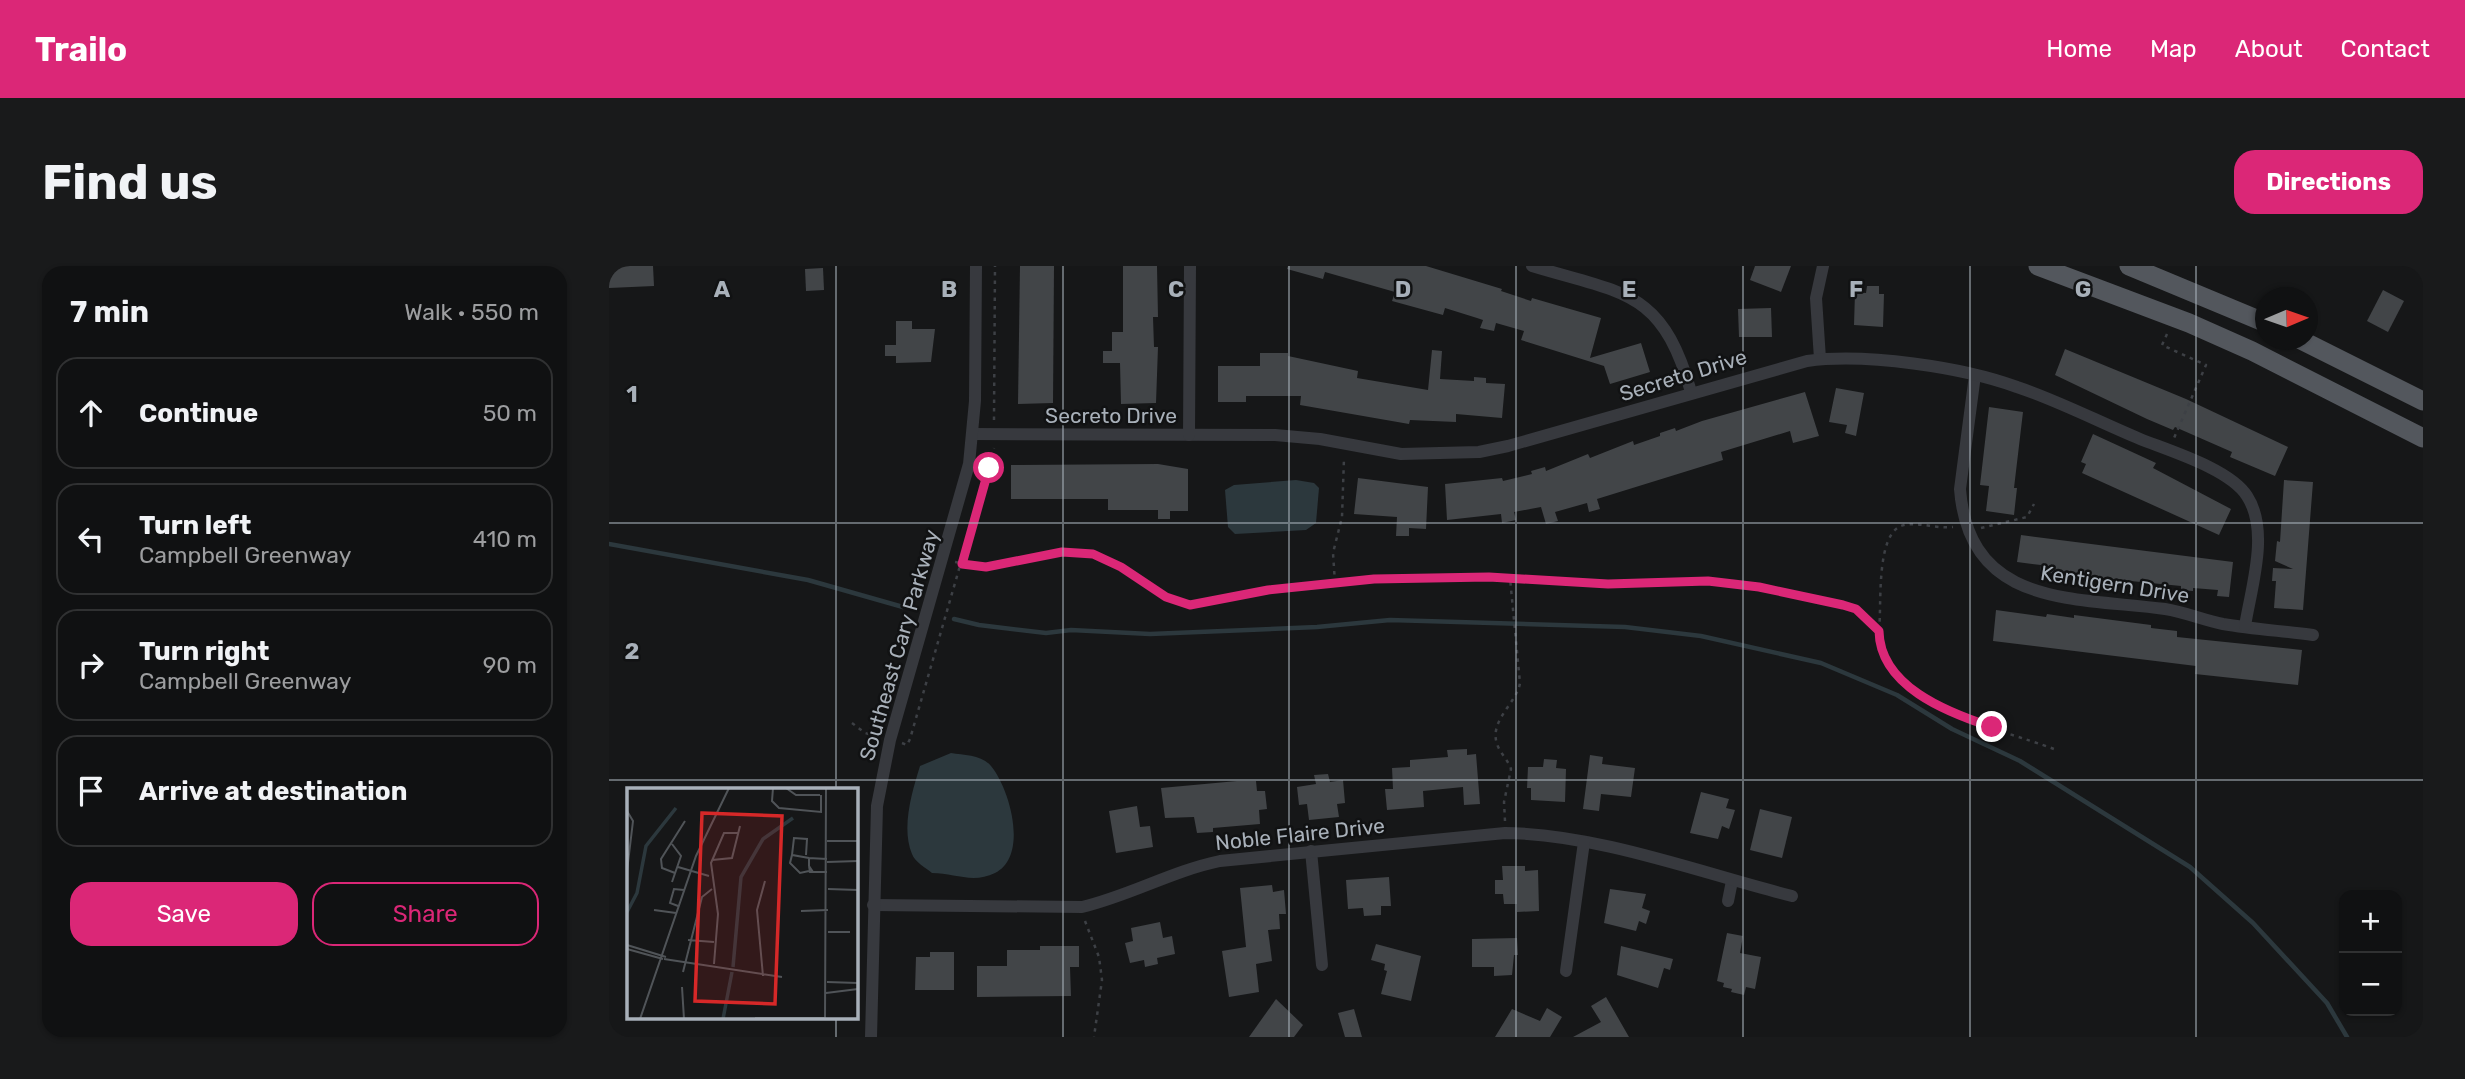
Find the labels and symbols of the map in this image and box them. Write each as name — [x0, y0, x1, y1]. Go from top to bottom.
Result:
text: A — [714, 275, 731, 303]
text: B — [941, 275, 957, 303]
text: C — [1168, 275, 1184, 303]
text: D — [1395, 275, 1411, 303]
text: E — [1622, 275, 1636, 303]
text: F — [1849, 275, 1863, 303]
text: G — [2075, 275, 2091, 303]
north arrow — [2255, 287, 2318, 350]
street label: Secreto Drive — [1616, 344, 1750, 406]
text: 1 — [626, 380, 638, 408]
street label: Secreto Drive — [1045, 403, 1177, 428]
route start — [973, 452, 1004, 483]
street label: Southeast Cary Parkway — [854, 526, 944, 763]
street label: Kentigern Drive — [2039, 560, 2191, 608]
text: 2 — [625, 637, 639, 665]
route end — [1976, 711, 2007, 742]
inset map — [627, 788, 857, 1020]
street label: Noble Flaire Drive — [1214, 813, 1386, 855]

